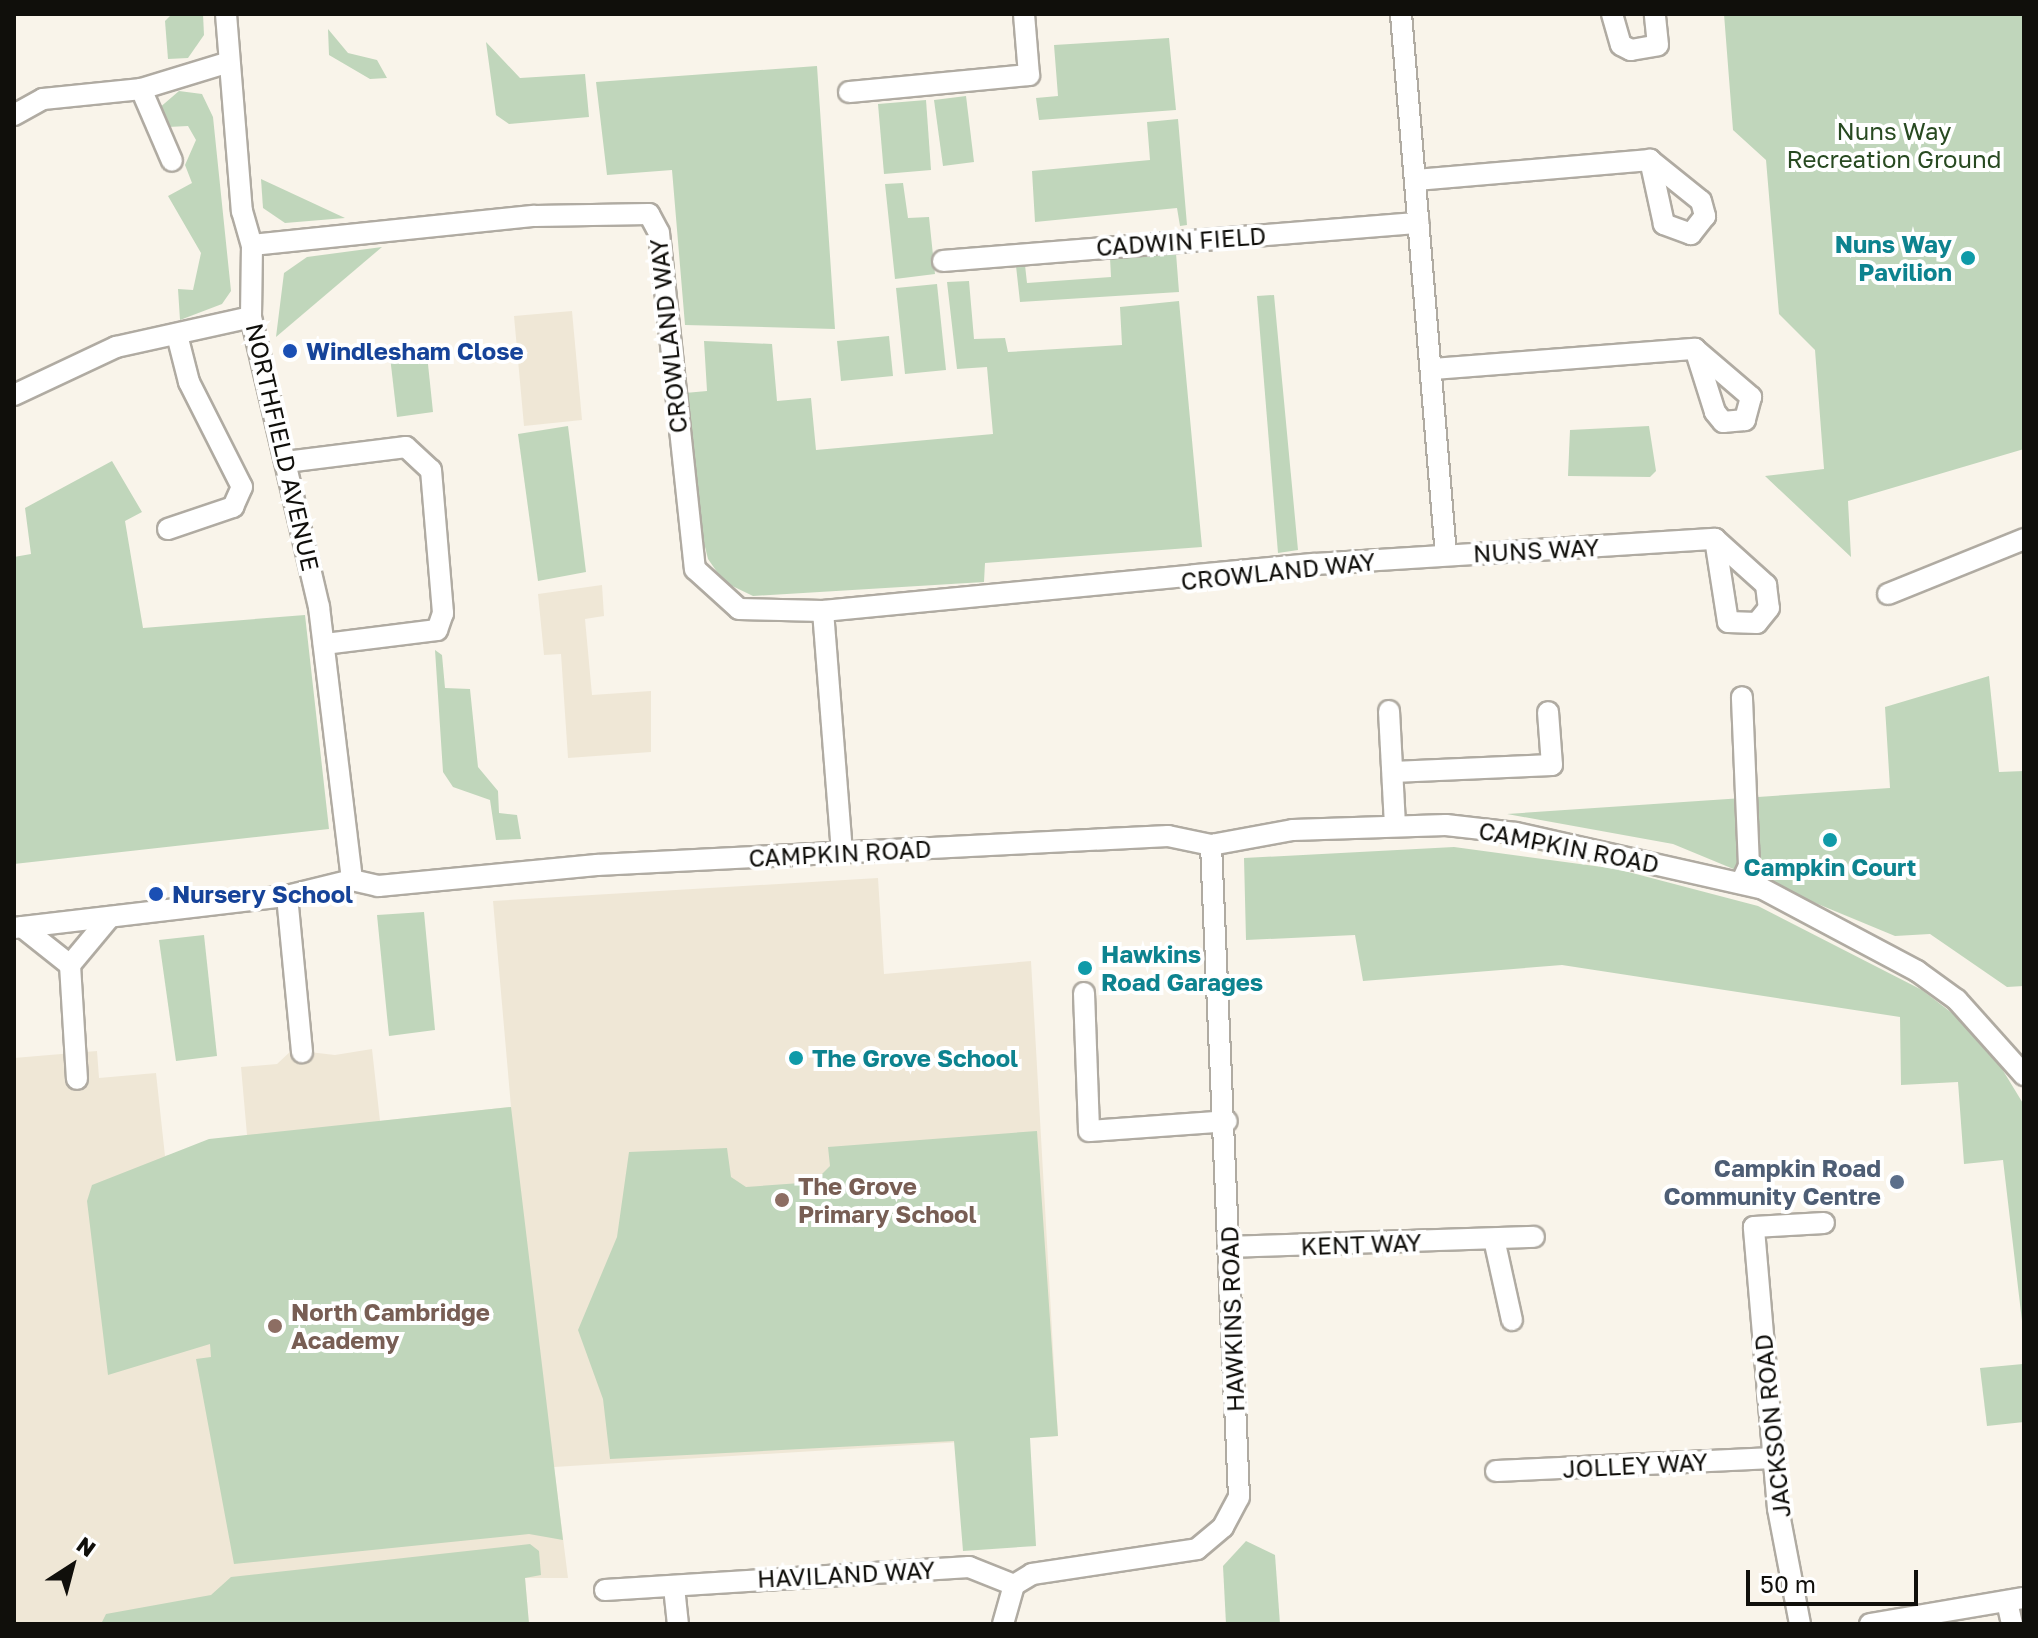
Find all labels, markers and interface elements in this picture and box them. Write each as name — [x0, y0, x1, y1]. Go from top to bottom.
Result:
park label: Nuns Way Recreation Ground — [1786, 117, 2002, 173]
street label: CADWIN FIELD — [1095, 221, 1267, 261]
place label: Nuns Way Pavilion — [1835, 230, 1952, 286]
street label: CROWLAND WAY — [643, 237, 693, 435]
marker: Nuns Way Pavilion — [1959, 249, 1977, 267]
street label: NORTHFIELD AVENUE — [240, 320, 326, 574]
place label: Windlesham Close — [306, 337, 524, 365]
marker: Windlesham Close — [281, 342, 299, 360]
street label: NUNS WAY — [1472, 532, 1600, 568]
street label: CROWLAND WAY — [1179, 546, 1377, 596]
street label: CAMPKIN ROAD — [1476, 815, 1662, 879]
marker: Campkin Court — [1821, 831, 1839, 849]
street label: CAMPKIN ROAD — [748, 834, 932, 872]
place label: Campkin Court — [1744, 853, 1916, 881]
place label: Nursery School — [172, 880, 353, 908]
marker: Nursery School — [147, 885, 165, 903]
place label: Hawkins Road Garages — [1101, 940, 1263, 996]
marker: Hawkins Road Garages — [1076, 959, 1094, 977]
place label: The Grove School — [812, 1044, 1018, 1072]
marker: The Grove School — [787, 1049, 805, 1067]
place label: Campkin Road Community Centre — [1663, 1154, 1881, 1210]
place label: The Grove Primary School — [798, 1172, 977, 1228]
marker: Campkin Road Community Centre — [1888, 1173, 1906, 1191]
marker: The Grove Primary School — [773, 1191, 791, 1209]
street label: HAWKINS ROAD — [1214, 1226, 1250, 1412]
street label: KENT WAY — [1300, 1227, 1422, 1261]
place label: North Cambridge Academy — [291, 1298, 490, 1354]
marker: North Cambridge Academy — [266, 1317, 284, 1335]
street label: JACKSON ROAD — [1748, 1333, 1796, 1519]
street label: JOLLEY WAY — [1562, 1447, 1708, 1483]
north arrow — [32, 1526, 112, 1606]
text: N — [72, 1530, 101, 1562]
scale bar — [1750, 1554, 1922, 1604]
street label: HAVILAND WAY — [756, 1555, 936, 1593]
text: 50 m — [1760, 1569, 1816, 1598]

